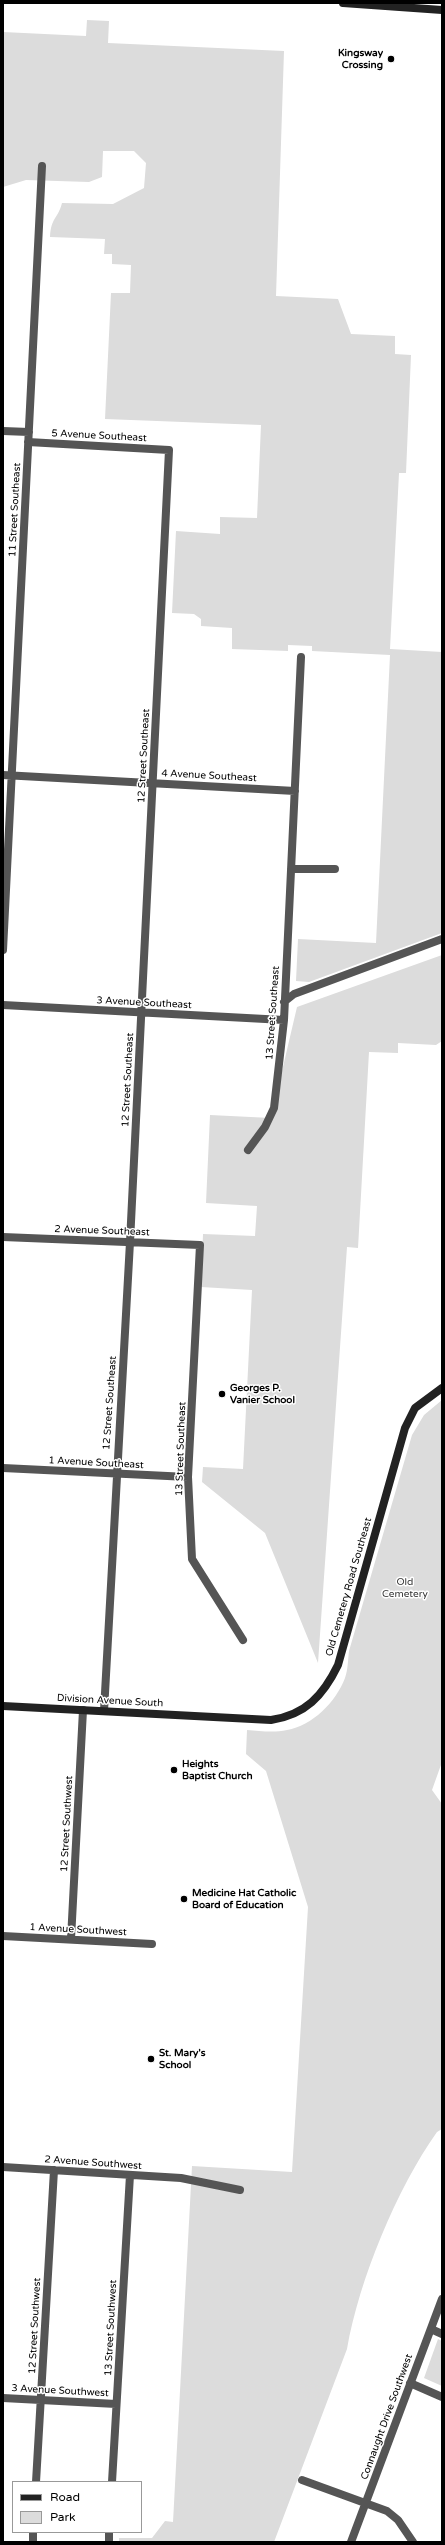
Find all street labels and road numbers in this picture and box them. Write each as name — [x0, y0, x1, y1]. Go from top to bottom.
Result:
street label: 5 Avenue Southeast — [51, 428, 147, 444]
street label: 11 Street Southeast — [7, 463, 23, 557]
street label: 12 Street Southeast — [136, 709, 152, 803]
street label: 4 Avenue Southeast — [161, 768, 257, 784]
street label: 13 Street Southeast — [264, 965, 282, 1061]
street label: 3 Avenue Southeast — [96, 995, 192, 1011]
street label: 12 Street Southeast — [120, 1033, 136, 1127]
street label: 2 Avenue Southeast — [54, 1223, 150, 1239]
street label: 12 Street Southeast — [101, 1355, 119, 1451]
street label: 13 Street Southeast — [173, 1402, 189, 1496]
street label: 1 Avenue Southeast — [48, 1455, 144, 1471]
street label: Old Cemetery Road Southeast — [323, 1516, 375, 1658]
street label: Division Avenue South — [57, 1692, 163, 1710]
street label: 12 Street Southwest — [58, 1775, 76, 1873]
street label: 1 Avenue Southwest — [29, 1921, 127, 1939]
street label: 2 Avenue Southwest — [44, 2154, 142, 2172]
street label: 12 Street Southwest — [26, 2277, 44, 2375]
street label: 13 Street Southwest — [102, 2279, 120, 2377]
street label: Connaught Drive Southwest — [359, 2353, 415, 2481]
street label: 3 Avenue Southwest — [11, 2382, 109, 2400]

